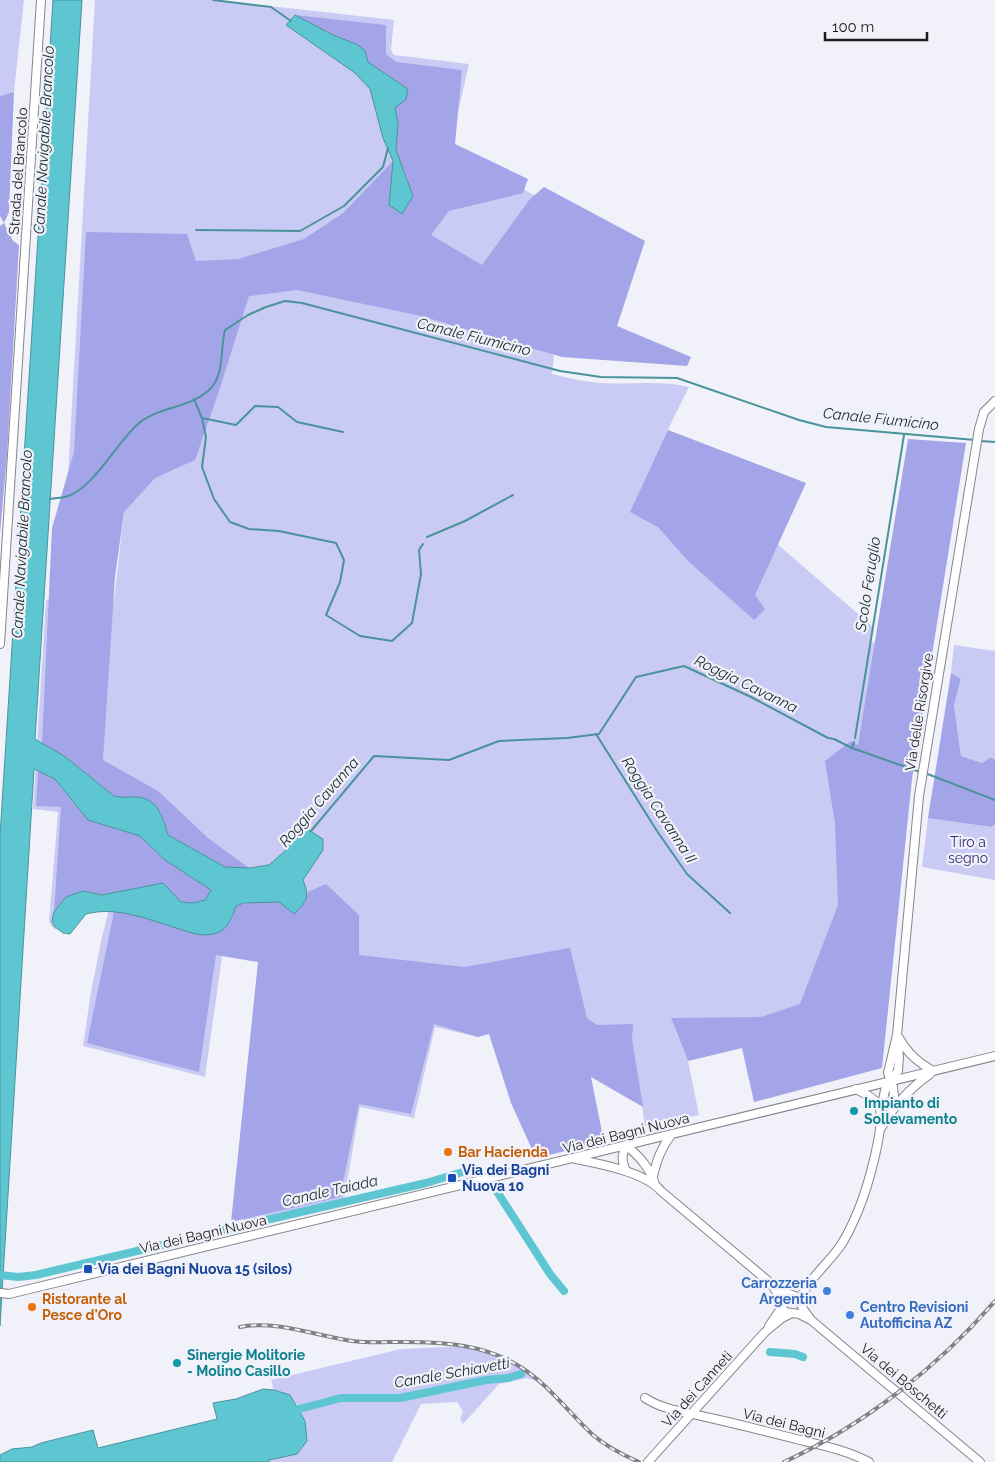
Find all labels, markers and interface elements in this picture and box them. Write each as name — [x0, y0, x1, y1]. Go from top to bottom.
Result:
scale bar — [825, 10, 928, 42]
text: 100 m — [832, 18, 874, 36]
water label: Canale Navigabile Brancolo — [30, 45, 58, 235]
street label: Strada del Brancolo — [6, 107, 30, 235]
water label: Canale Fiumicino — [415, 314, 533, 360]
water label: Canale Fiumicino — [822, 404, 940, 434]
water label: Canale Navigabile Brancolo — [8, 449, 36, 639]
water label: Scolo Feruglio — [851, 535, 884, 634]
water label: Roggia Cavanna — [692, 651, 800, 717]
street label: Via delle Risorgive — [902, 652, 936, 772]
water label: Roggia Cavanna II — [618, 753, 700, 867]
water label: Roggia Cavanna — [275, 754, 363, 850]
park label: Tiro a segno — [948, 834, 988, 866]
place label: Impianto di Sollevamento — [864, 1095, 958, 1127]
marker: Impianto di Sollevamento — [848, 1105, 860, 1117]
street label: Via dei Bagni Nuova — [561, 1110, 691, 1156]
place label: Bar Hacienda — [458, 1144, 548, 1160]
marker: Bar Hacienda — [442, 1146, 454, 1158]
place label: Via dei Bagni Nuova 10 — [462, 1162, 549, 1194]
water label: Canale Taiada — [280, 1171, 380, 1211]
marker: Via dei Bagni Nuova 10 — [446, 1172, 458, 1184]
street label: Via dei Bagni Nuova — [138, 1212, 268, 1256]
place label: Via dei Bagni Nuova 15 (silos) — [98, 1261, 292, 1277]
marker: Via dei Bagni Nuova 15 (silos) — [82, 1263, 94, 1275]
place label: Carrozzeria Argentin — [741, 1275, 817, 1307]
marker: Carrozzeria Argentin — [821, 1285, 833, 1297]
place label: Ristorante al Pesce d'Oro — [42, 1291, 127, 1323]
place label: Centro Revisioni Autofficina AZ — [860, 1299, 968, 1331]
marker: Ristorante al Pesce d'Oro — [26, 1301, 38, 1313]
marker: Centro Revisioni Autofficina AZ — [844, 1309, 856, 1321]
street label: Via dei Boschetti — [857, 1340, 951, 1422]
place label: Sinergie Molitorie - Molino Casillo — [187, 1347, 306, 1379]
street label: Via dei Canneti — [659, 1348, 735, 1430]
water label: Canale Schiavetti — [393, 1354, 512, 1392]
marker: Sinergie Molitorie - Molino Casillo — [171, 1357, 183, 1369]
street label: Via dei Bagni — [741, 1405, 827, 1441]

